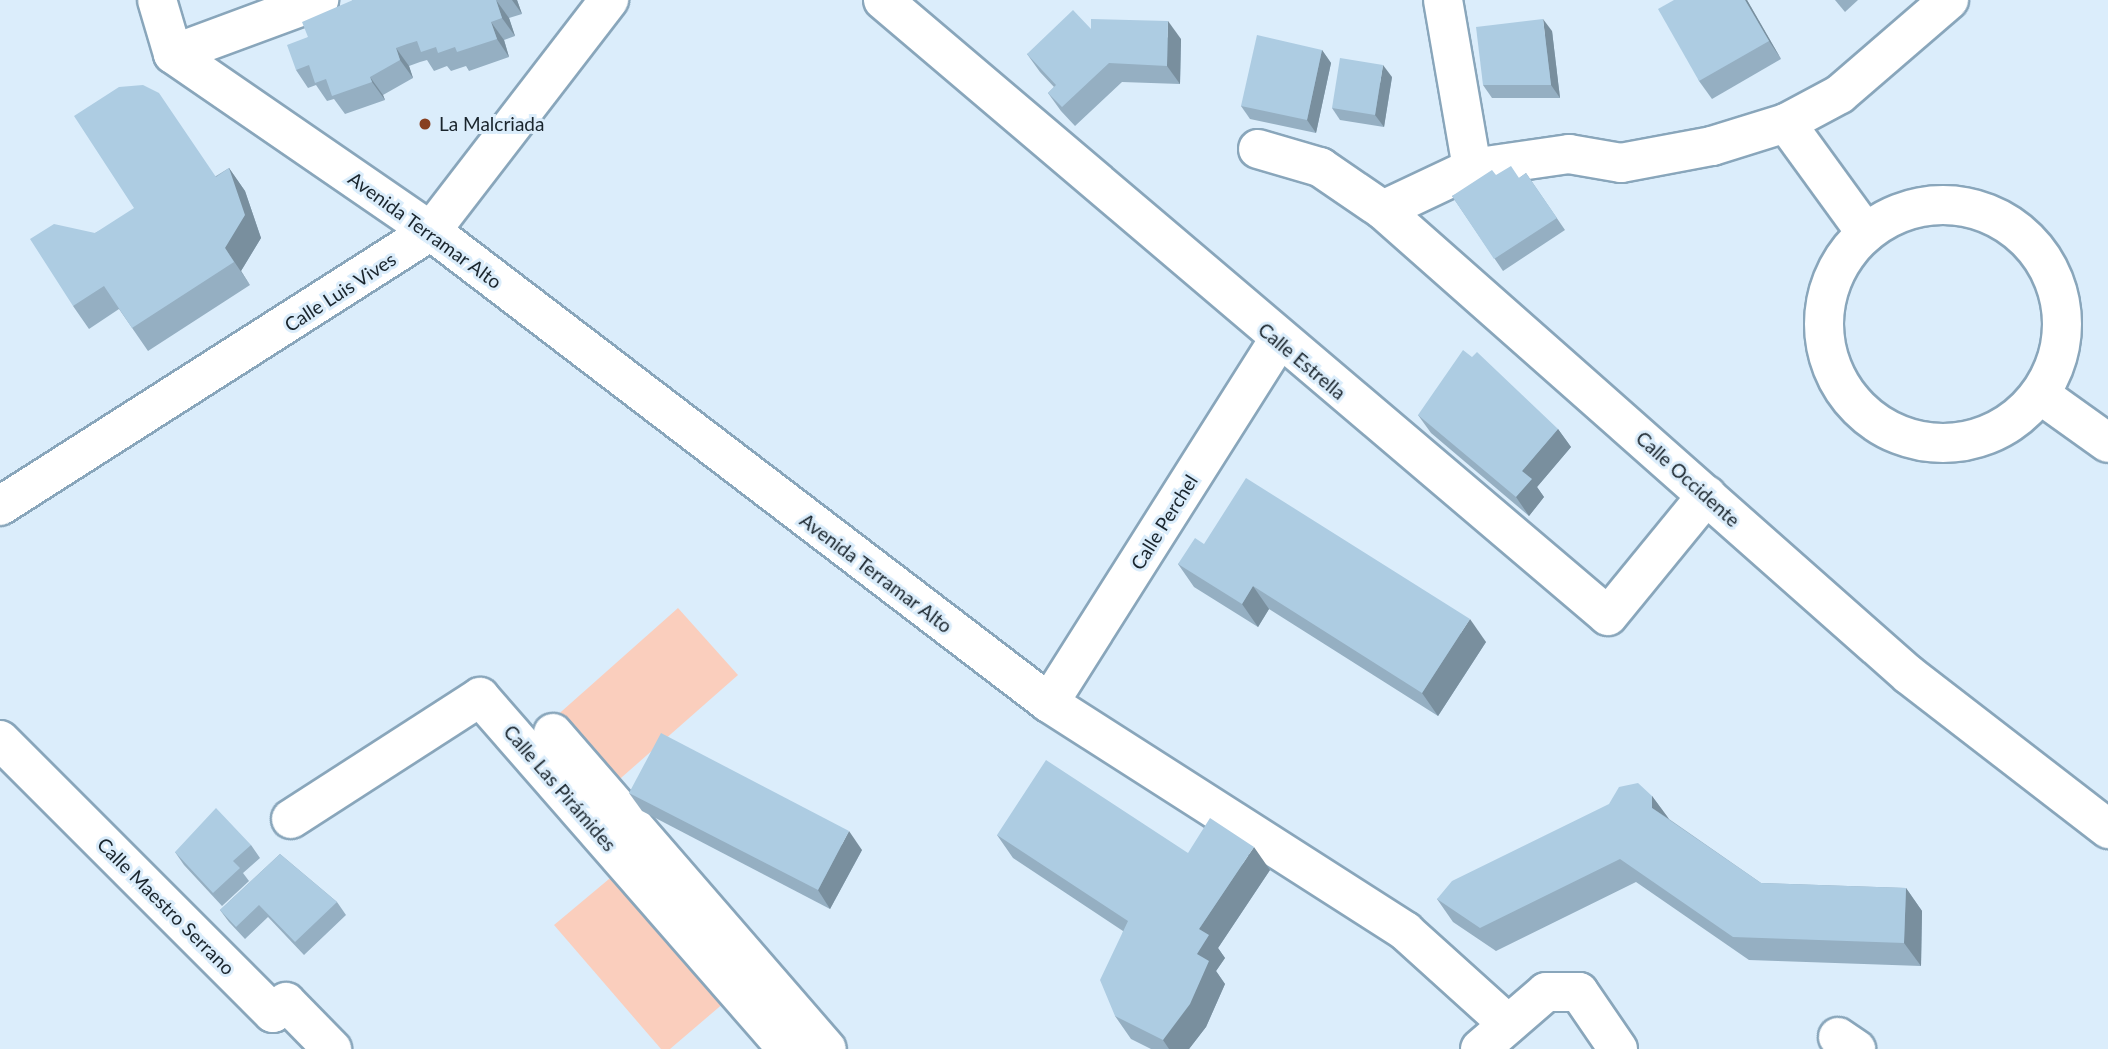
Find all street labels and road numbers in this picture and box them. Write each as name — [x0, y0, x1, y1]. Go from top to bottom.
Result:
street label: Avenida Terramar Alto — [343, 166, 507, 294]
street label: Calle Luis Vives — [280, 247, 400, 337]
street label: Calle Estrella — [1254, 318, 1350, 404]
street label: Calle Occidente — [1631, 427, 1745, 531]
street label: Calle Perchel — [1126, 470, 1202, 574]
street label: Avenida Terramar Alto — [795, 508, 957, 638]
street label: Calle Las Pirámides — [499, 720, 621, 856]
street label: Calle Maestro Serrano — [93, 833, 239, 979]

